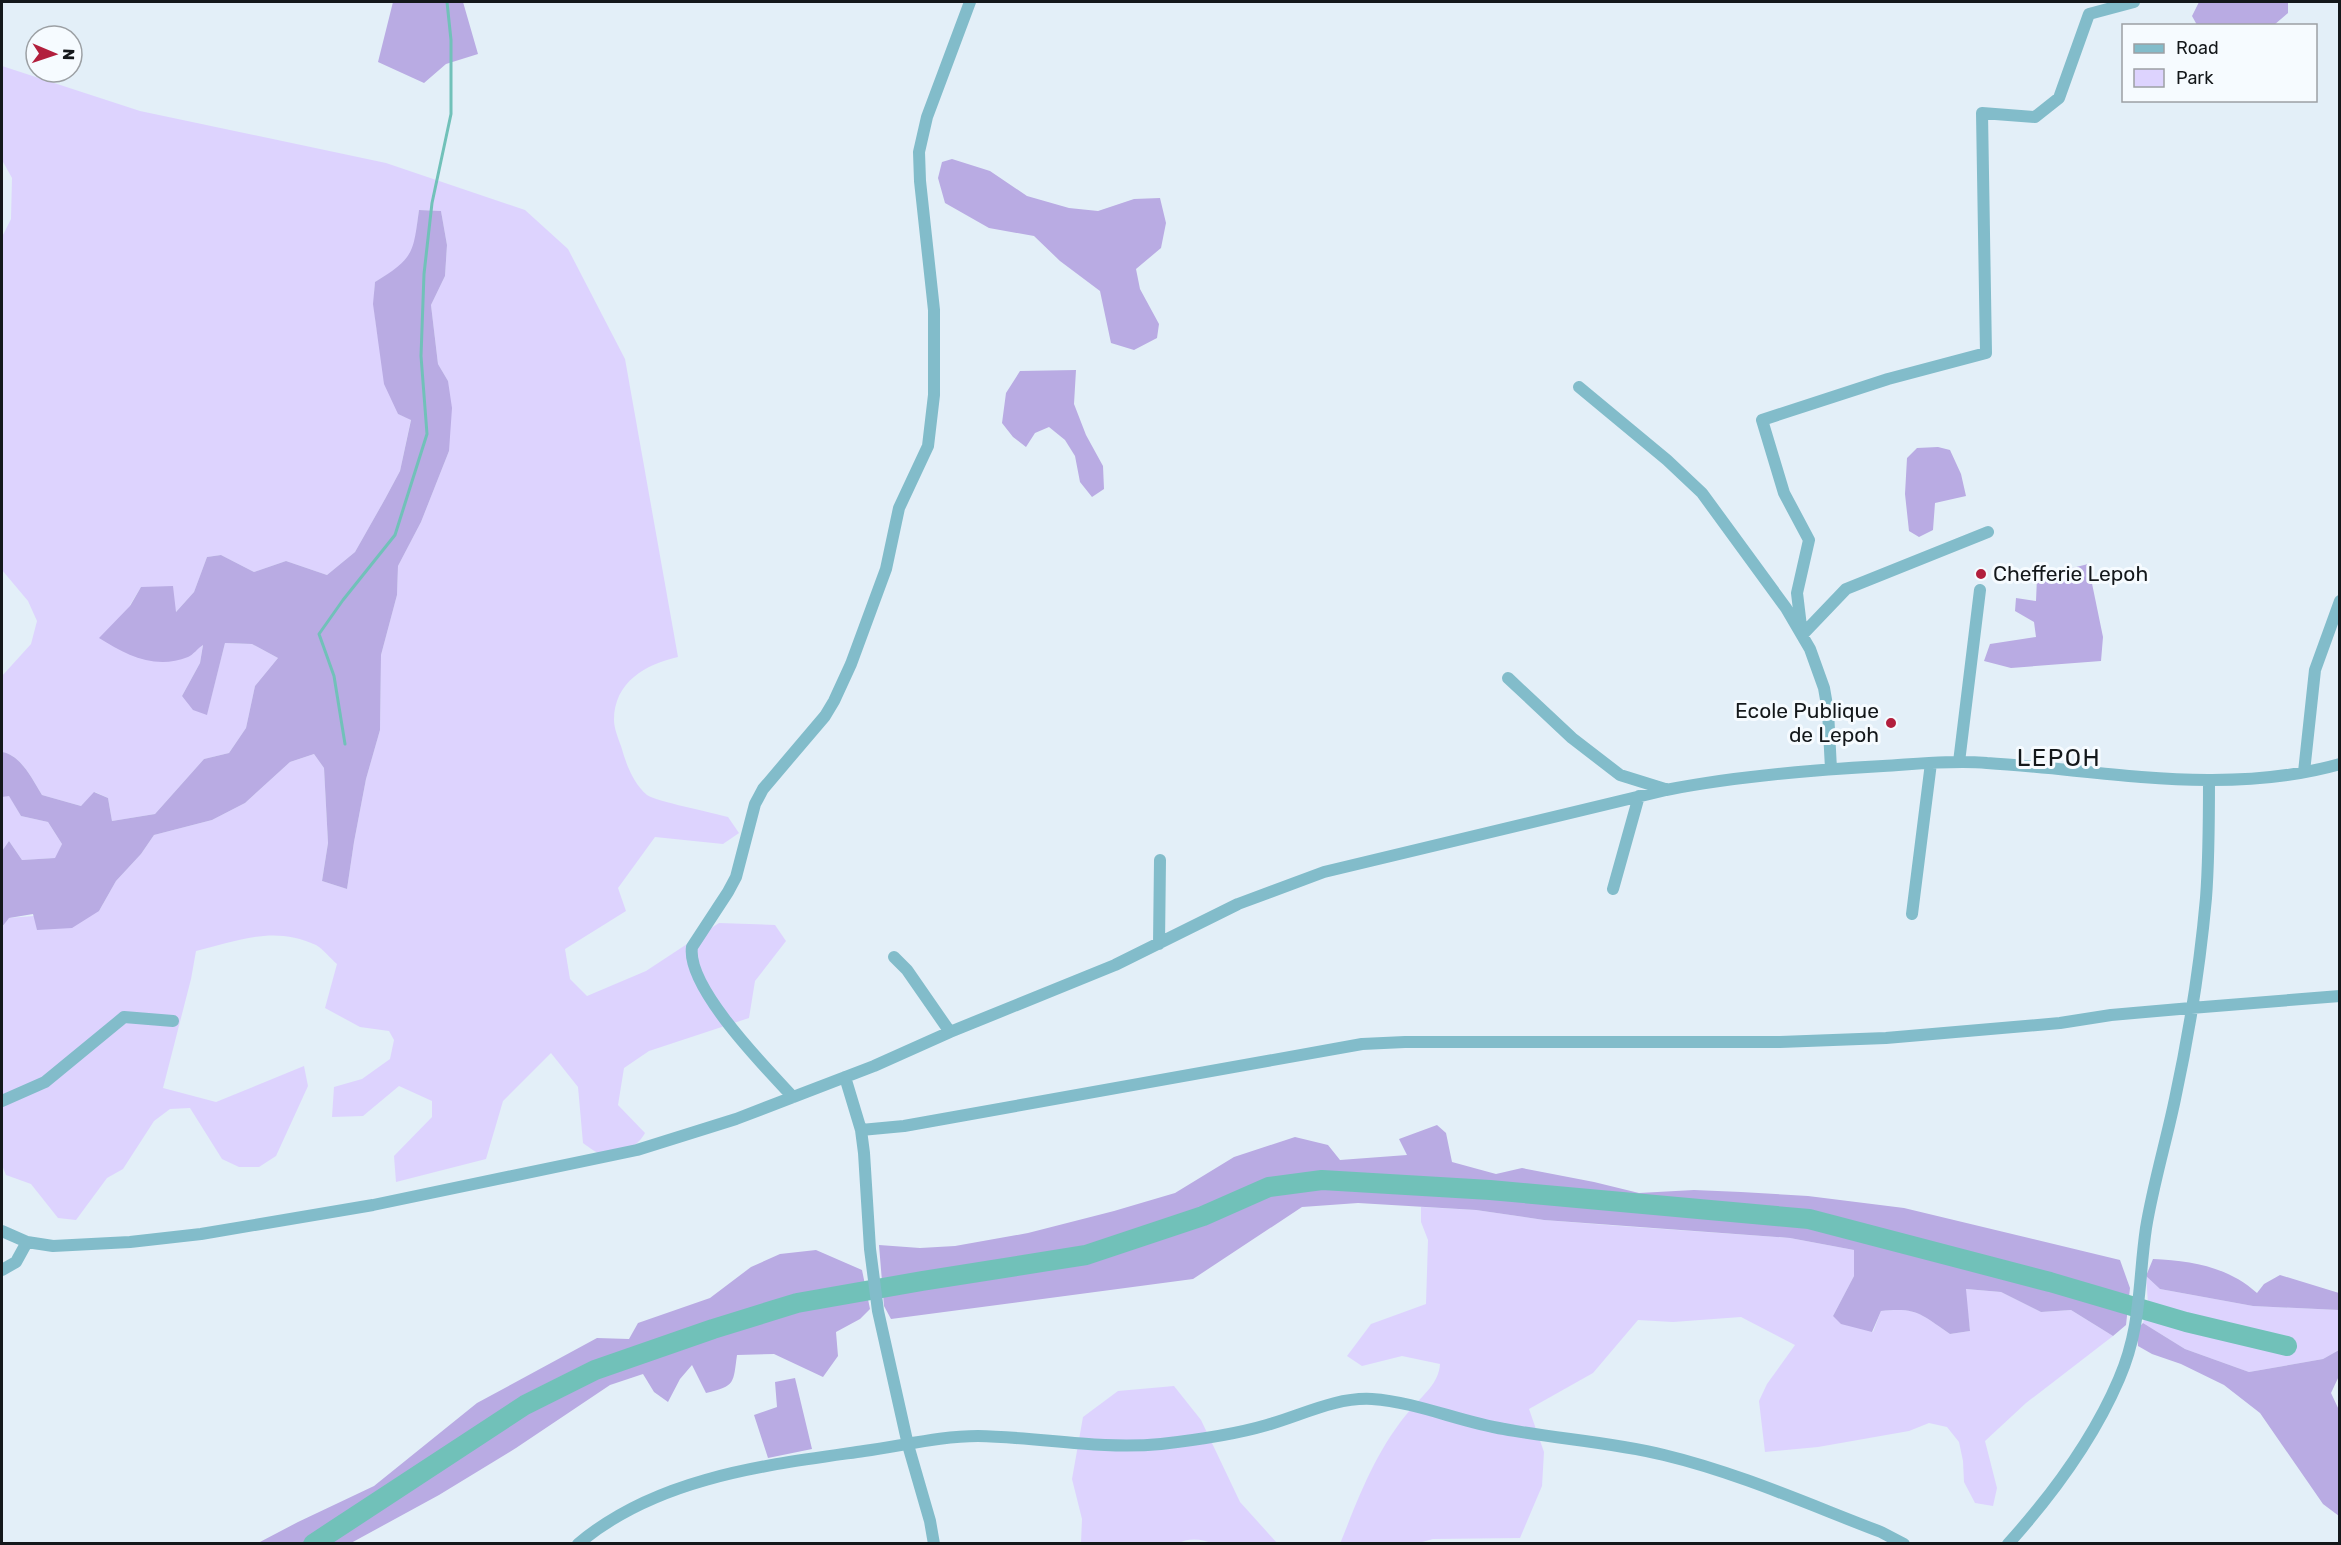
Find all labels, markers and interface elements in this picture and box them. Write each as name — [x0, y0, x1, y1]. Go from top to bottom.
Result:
north arrow — [24, 24, 84, 84]
legend — [2122, 24, 2317, 102]
text: Road — [2176, 37, 2219, 59]
text: N — [59, 48, 78, 61]
text: Park — [2176, 67, 2214, 89]
place label: Chefferie Lepoh — [1993, 561, 2148, 586]
marker: Chefferie Lepoh — [1974, 567, 1988, 581]
place label: Ecole Publique de Lepoh — [1735, 698, 1879, 747]
marker: Ecole Publique de Lepoh — [1884, 716, 1898, 730]
district label: LEPOH — [2017, 744, 2101, 772]

